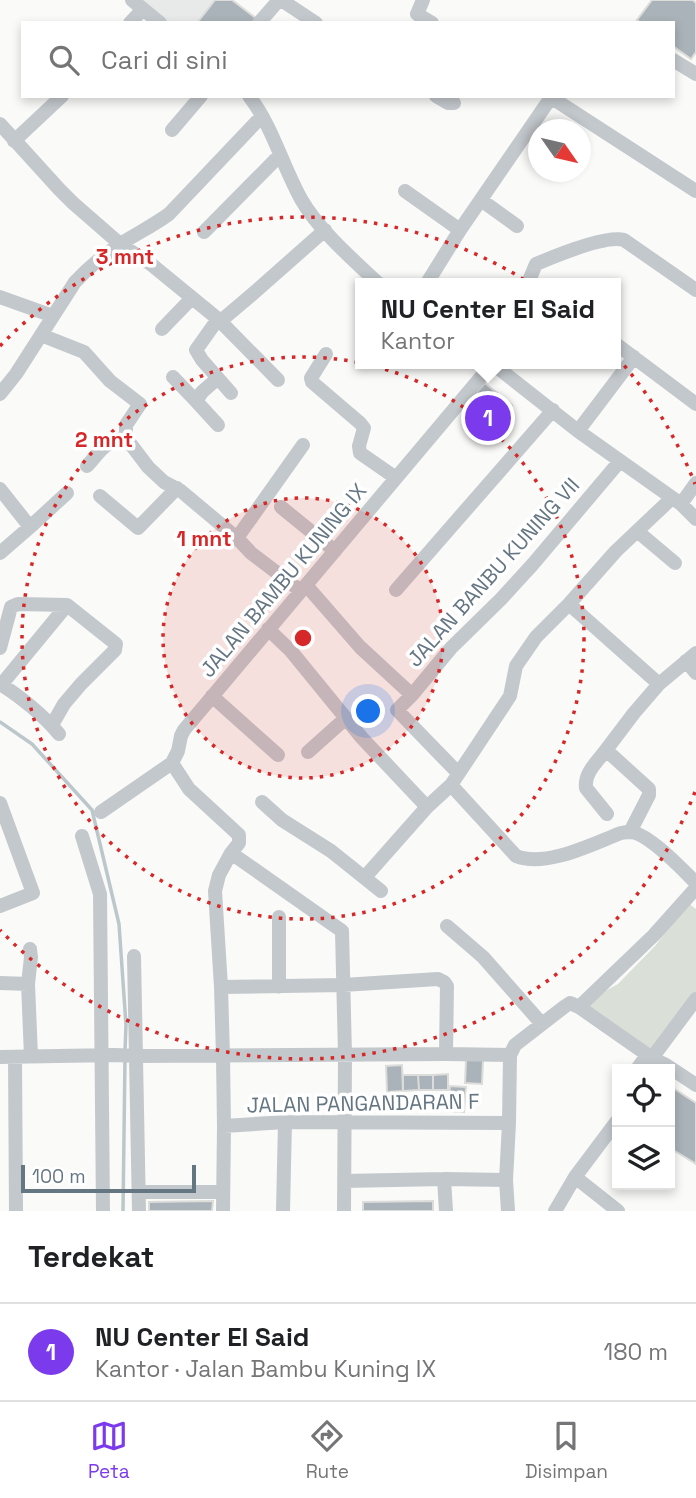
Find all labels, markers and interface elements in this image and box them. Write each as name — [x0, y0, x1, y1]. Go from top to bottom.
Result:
search box — [21, 21, 675, 98]
icon: search — [45, 41, 83, 79]
text: Cari di sini — [101, 43, 228, 77]
north arrow — [528, 119, 591, 182]
text: 3 mnt — [96, 243, 154, 270]
popup — [355, 278, 621, 369]
text: NU Center El Said — [381, 292, 595, 326]
text: Kantor — [381, 326, 455, 356]
pin: 1 — [465, 392, 511, 444]
text: 2 mnt — [75, 426, 133, 453]
street label: JALAN BANBU KUNING VII — [401, 472, 585, 672]
street label: JALAN BAMBU KUNING IX — [194, 477, 372, 683]
text: 1 mnt — [177, 525, 231, 552]
centre of rings — [291, 626, 315, 650]
your location — [351, 694, 385, 728]
map controls — [612, 1064, 675, 1190]
button: locate — [612, 1064, 675, 1127]
street label: JALAN PANGANDARAN F — [246, 1087, 480, 1119]
button: layers — [612, 1127, 675, 1190]
scale bar — [21, 1162, 196, 1194]
text: 100 m — [32, 1164, 86, 1189]
text: Terdekat — [28, 1237, 154, 1276]
text: NU Center El Said — [95, 1320, 309, 1354]
text: 1 — [46, 1337, 56, 1367]
text: 180 m — [604, 1337, 668, 1367]
text: Kantor · Jalan Bambu Kuning IX — [95, 1354, 436, 1384]
tab: Peta — [88, 1417, 130, 1484]
tab: Rute — [306, 1417, 349, 1484]
tab: Disimpan — [525, 1417, 608, 1484]

